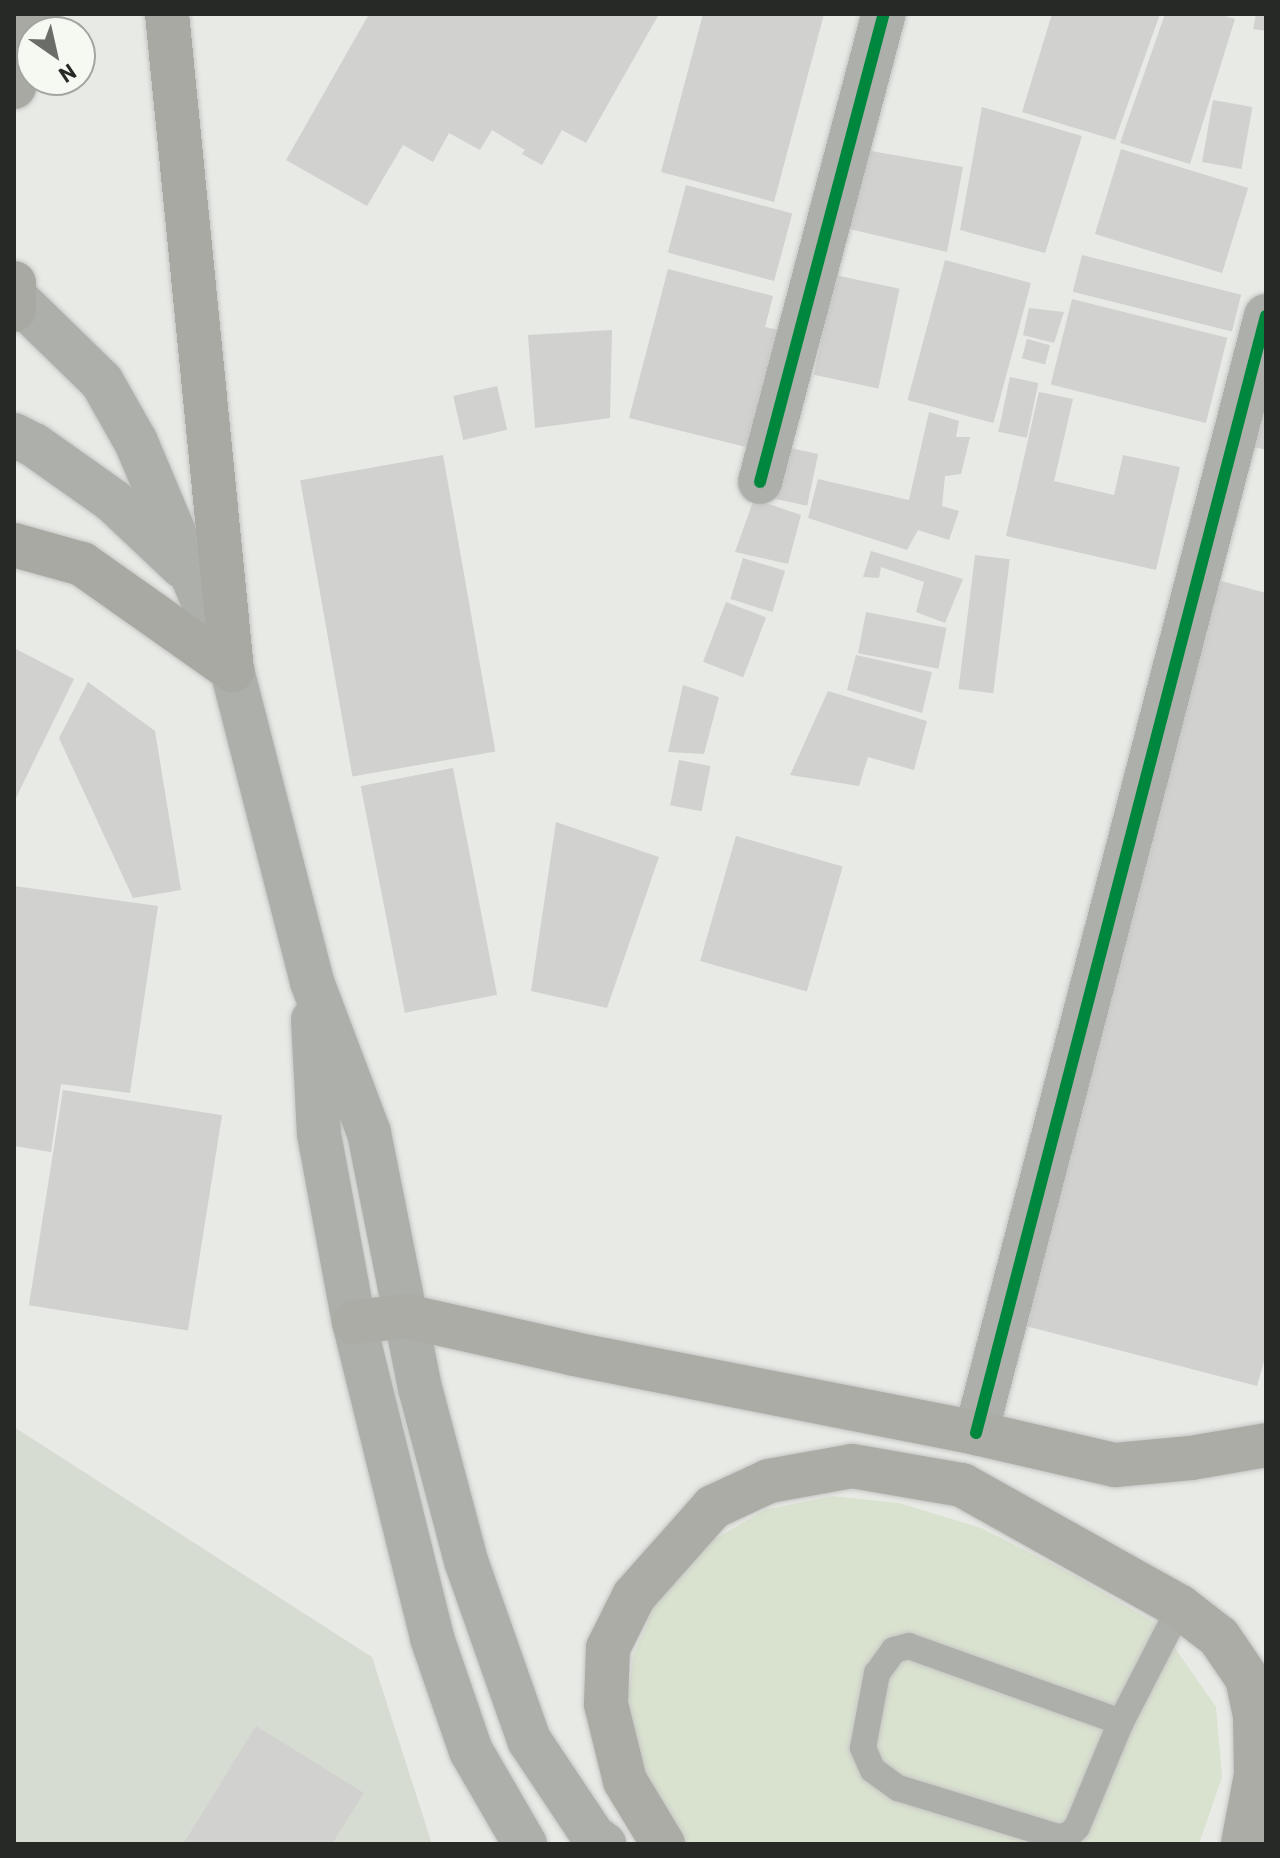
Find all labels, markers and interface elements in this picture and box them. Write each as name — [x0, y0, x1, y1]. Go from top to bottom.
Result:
north arrow — [16, 16, 96, 96]
text: N — [55, 59, 82, 89]

